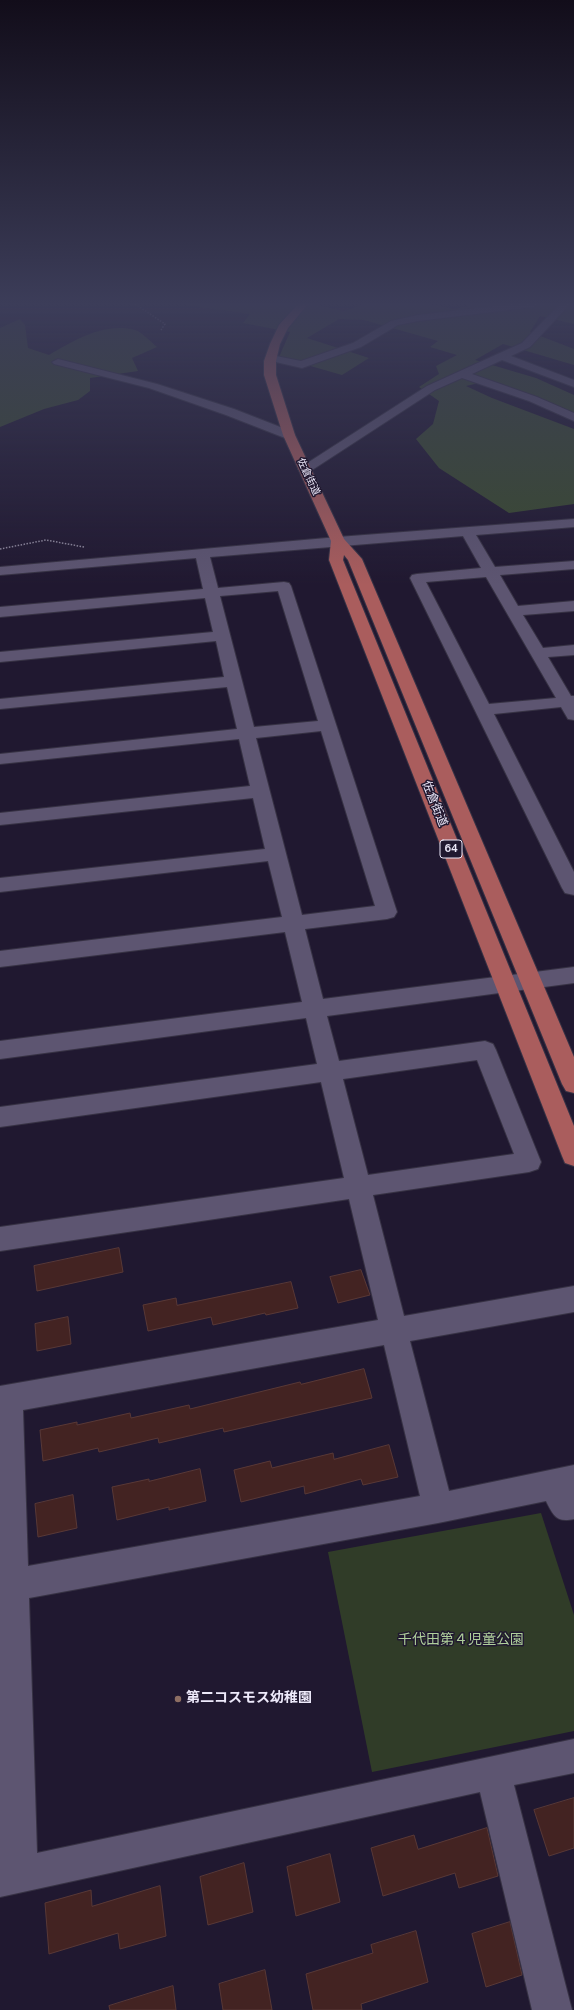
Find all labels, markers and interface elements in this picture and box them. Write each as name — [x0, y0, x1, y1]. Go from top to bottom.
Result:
street label: 佐倉街道 — [294, 456, 322, 498]
street label: 佐倉街道 — [418, 779, 450, 829]
road number: 64 — [440, 840, 462, 858]
park label: 千代田第４児童公園 — [398, 1633, 524, 1649]
place label: 第二コスモス幼稚園 — [186, 1691, 312, 1707]
marker: 第二コスモス幼稚園 — [173, 1694, 183, 1704]

